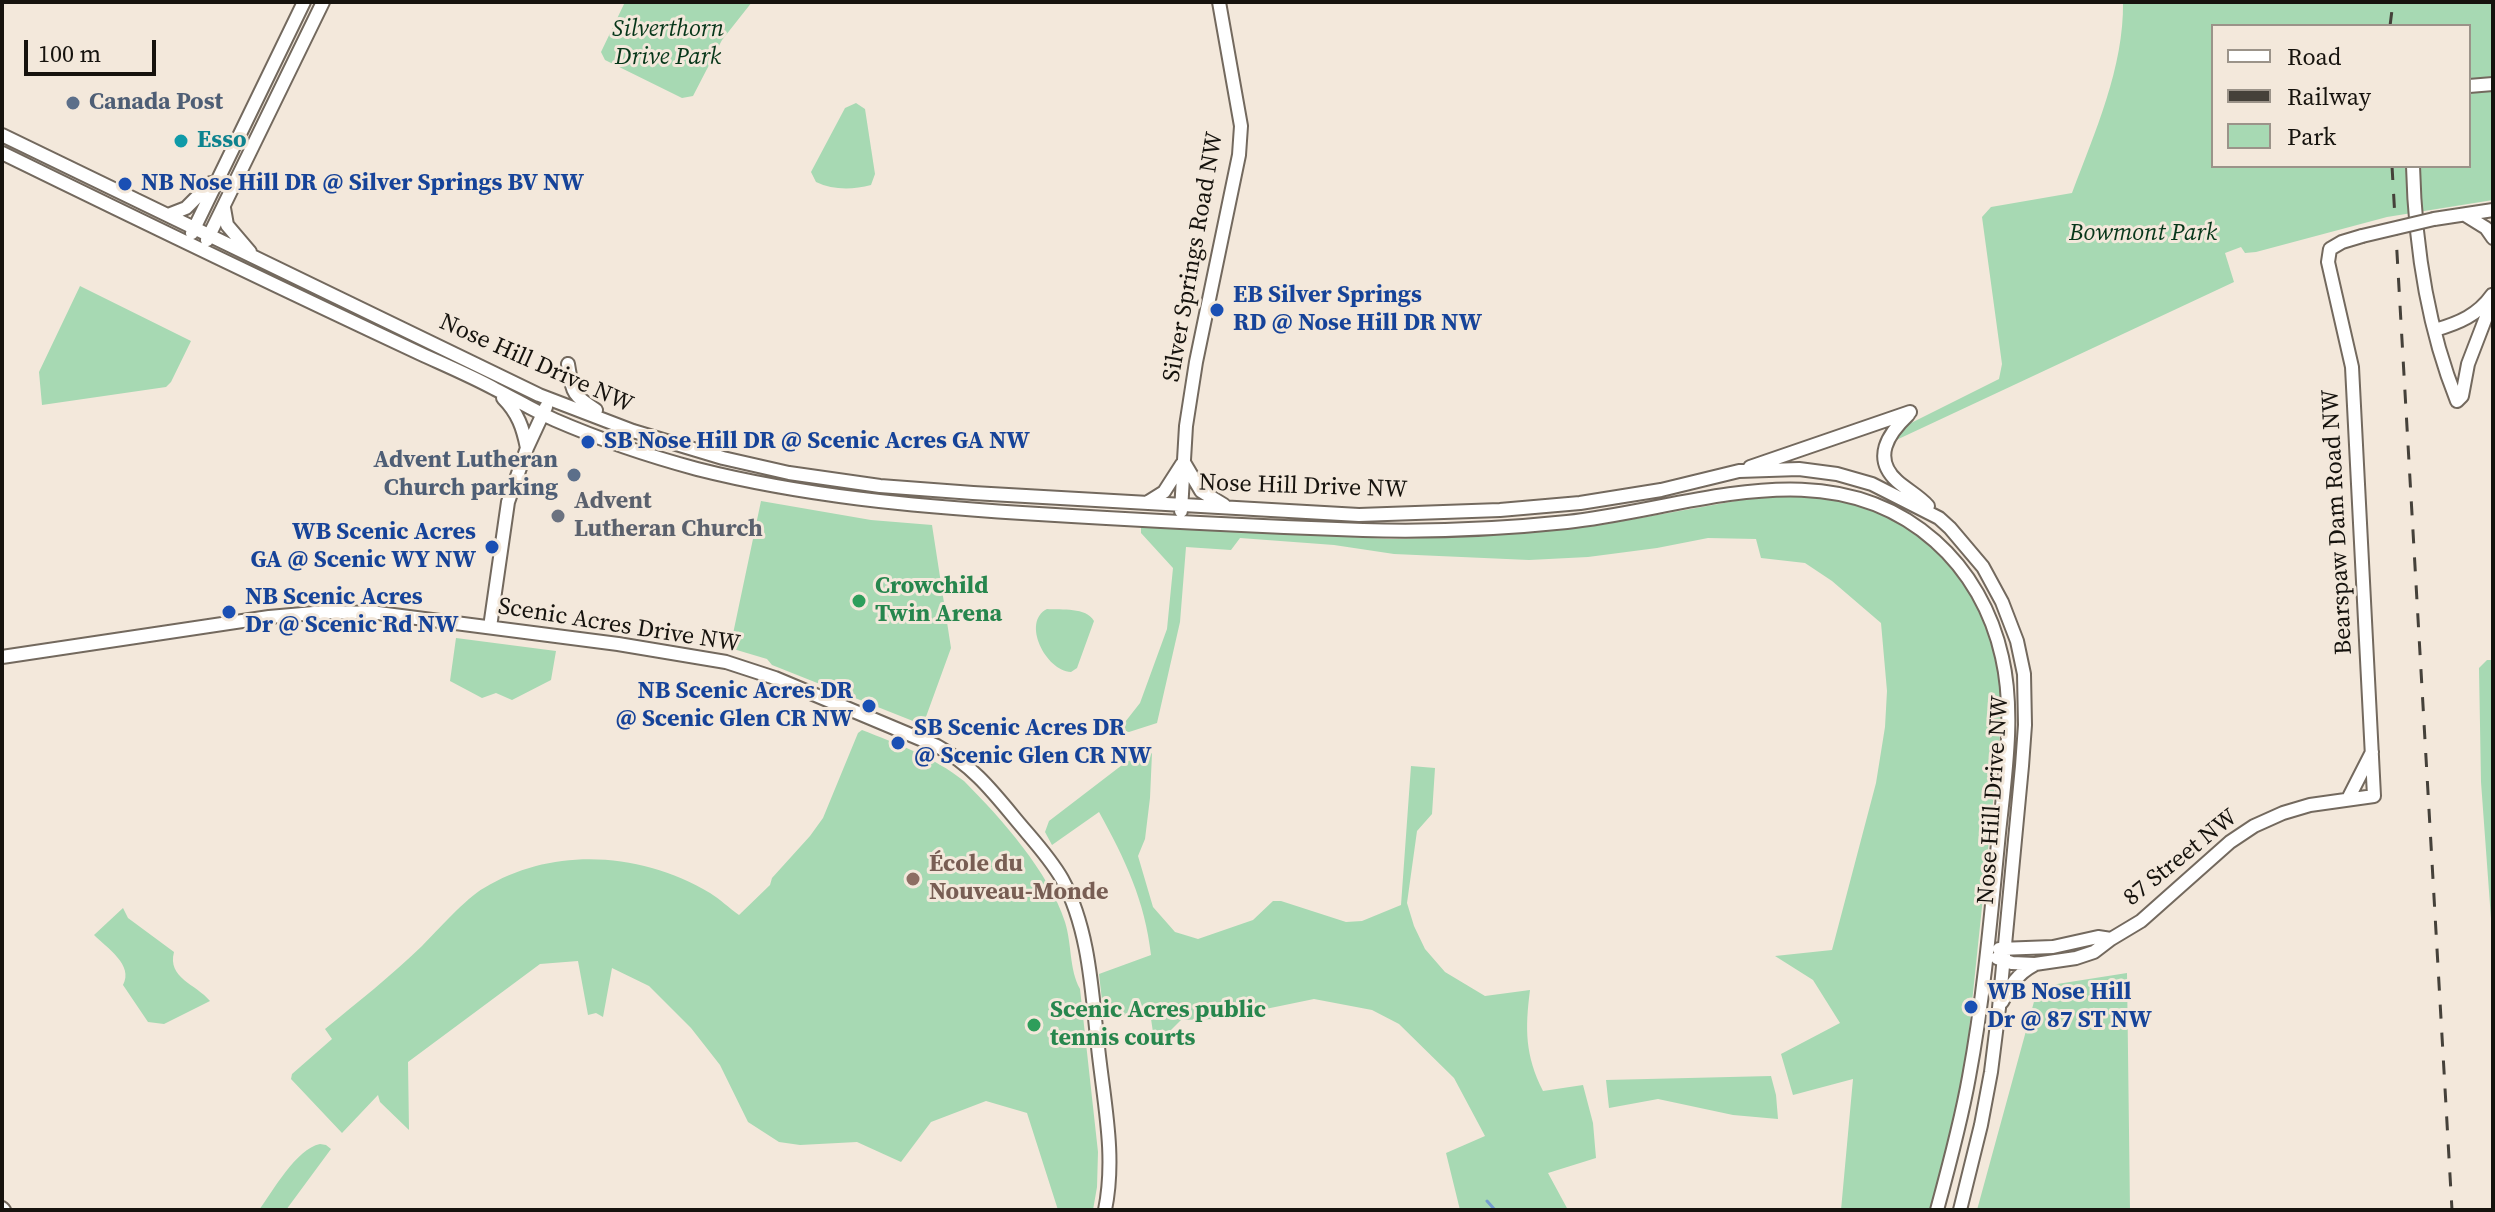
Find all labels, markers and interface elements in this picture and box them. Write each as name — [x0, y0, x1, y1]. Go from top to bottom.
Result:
park label: Silverthorn Drive Park — [612, 16, 724, 72]
scale bar — [28, 24, 160, 74]
legend — [2211, 24, 2471, 168]
text: 100 m — [38, 37, 101, 70]
text: Road — [2287, 40, 2341, 73]
text: Railway — [2287, 80, 2371, 113]
place label: Canada Post — [89, 89, 223, 117]
marker: Canada Post — [64, 94, 82, 112]
text: Park — [2287, 120, 2336, 153]
place label: Esso — [197, 127, 247, 155]
street label: Silver Springs Road NW — [1158, 130, 1230, 384]
marker: Esso — [172, 132, 190, 150]
place label: NB Nose Hill DR @ Silver Springs BV NW — [141, 170, 584, 198]
marker: NB Nose Hill DR @ Silver Springs BV NW — [116, 175, 134, 193]
park label: Bowmont Park — [2069, 220, 2217, 248]
place label: EB Silver Springs RD @ Nose Hill DR NW — [1233, 282, 1482, 338]
marker: EB Silver Springs RD @ Nose Hill DR NW — [1208, 301, 1226, 319]
street label: Nose Hill Drive NW — [435, 308, 637, 420]
street label: Bearspaw Dam Road NW — [2317, 388, 2359, 656]
place label: SB Nose Hill DR @ Scenic Acres GA NW — [604, 428, 1030, 456]
marker: SB Nose Hill DR @ Scenic Acres GA NW — [579, 433, 597, 451]
place label: Advent Lutheran Church parking — [373, 447, 558, 503]
marker: Advent Lutheran Church parking — [565, 466, 583, 484]
street label: Nose Hill Drive NW — [1198, 469, 1408, 505]
place label: Advent Lutheran Church — [574, 488, 763, 544]
marker: Advent Lutheran Church — [549, 507, 567, 525]
place label: WB Scenic Acres GA @ Scenic WY NW — [250, 519, 476, 575]
marker: WB Scenic Acres GA @ Scenic WY NW — [483, 538, 501, 556]
place label: Crowchild Twin Arena — [875, 573, 1002, 629]
place label: NB Scenic Acres Dr @ Scenic Rd NW — [245, 584, 459, 640]
marker: Crowchild Twin Arena — [850, 592, 868, 610]
street label: Scenic Acres Drive NW — [496, 593, 742, 659]
marker: NB Scenic Acres Dr @ Scenic Rd NW — [220, 603, 238, 621]
place label: NB Scenic Acres DR @ Scenic Glen CR NW — [615, 678, 853, 734]
street label: Nose Hill Drive NW — [1972, 695, 2016, 905]
marker: NB Scenic Acres DR @ Scenic Glen CR NW — [860, 697, 878, 715]
place label: SB Scenic Acres DR @ Scenic Glen CR NW — [914, 715, 1152, 771]
marker: SB Scenic Acres DR @ Scenic Glen CR NW — [889, 734, 907, 752]
street label: 87 Street NW — [2118, 803, 2244, 913]
place label: École du Nouveau-Monde — [929, 851, 1109, 907]
marker: École du Nouveau-Monde — [904, 870, 922, 888]
place label: WB Nose Hill Dr @ 87 ST NW — [1987, 979, 2152, 1035]
place label: Scenic Acres public tennis courts — [1050, 997, 1266, 1053]
marker: WB Nose Hill Dr @ 87 ST NW — [1962, 998, 1980, 1016]
marker: Scenic Acres public tennis courts — [1025, 1016, 1043, 1034]

